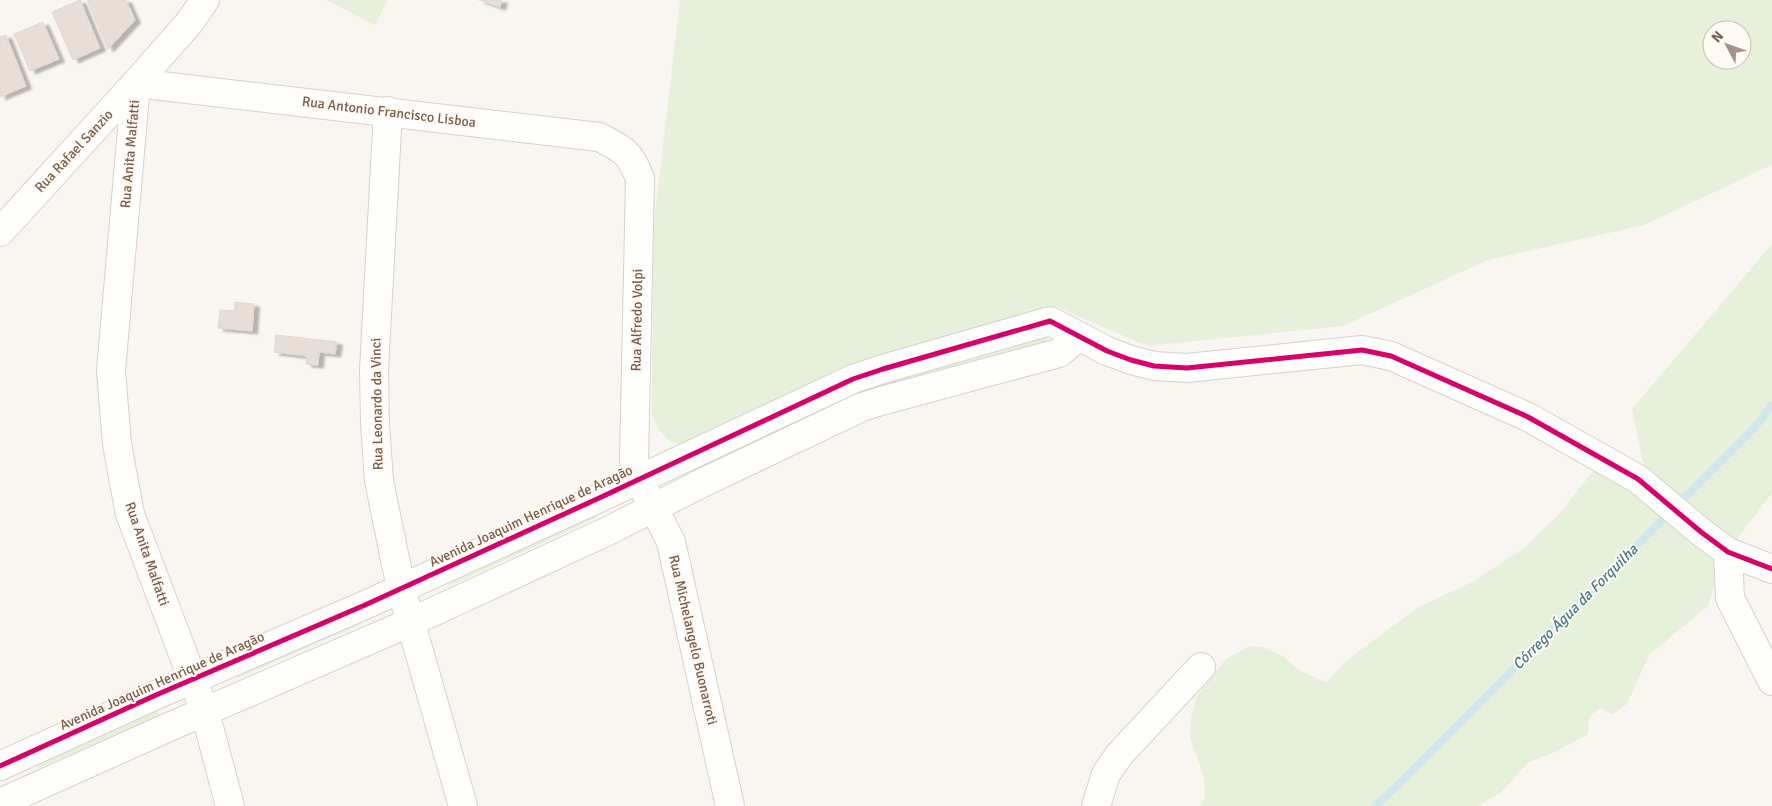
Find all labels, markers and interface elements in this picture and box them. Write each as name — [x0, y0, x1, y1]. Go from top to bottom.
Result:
north arrow — [1702, 20, 1752, 70]
text: N — [1708, 28, 1727, 46]
street label: Rua Antonio Francisco Lisboa — [301, 93, 477, 131]
street label: Rua Anita Malfatti — [117, 99, 143, 209]
street label: Rua Rafael Sanzio — [31, 106, 117, 196]
street label: Rua Alfredo Volpi — [628, 268, 646, 372]
street label: Rua Leonardo da Vinci — [367, 338, 387, 470]
street label: Avenida Joaquim Henrique de Aragão — [427, 461, 635, 571]
street label: Rua Anita Malfatti — [121, 500, 173, 608]
water label: Córrego Água da Forquilha — [1509, 540, 1642, 673]
street label: Rua Michelangelo Buonarroti — [665, 553, 721, 727]
street label: Avenida Joaquim Henrique de Aragão — [57, 628, 267, 734]

